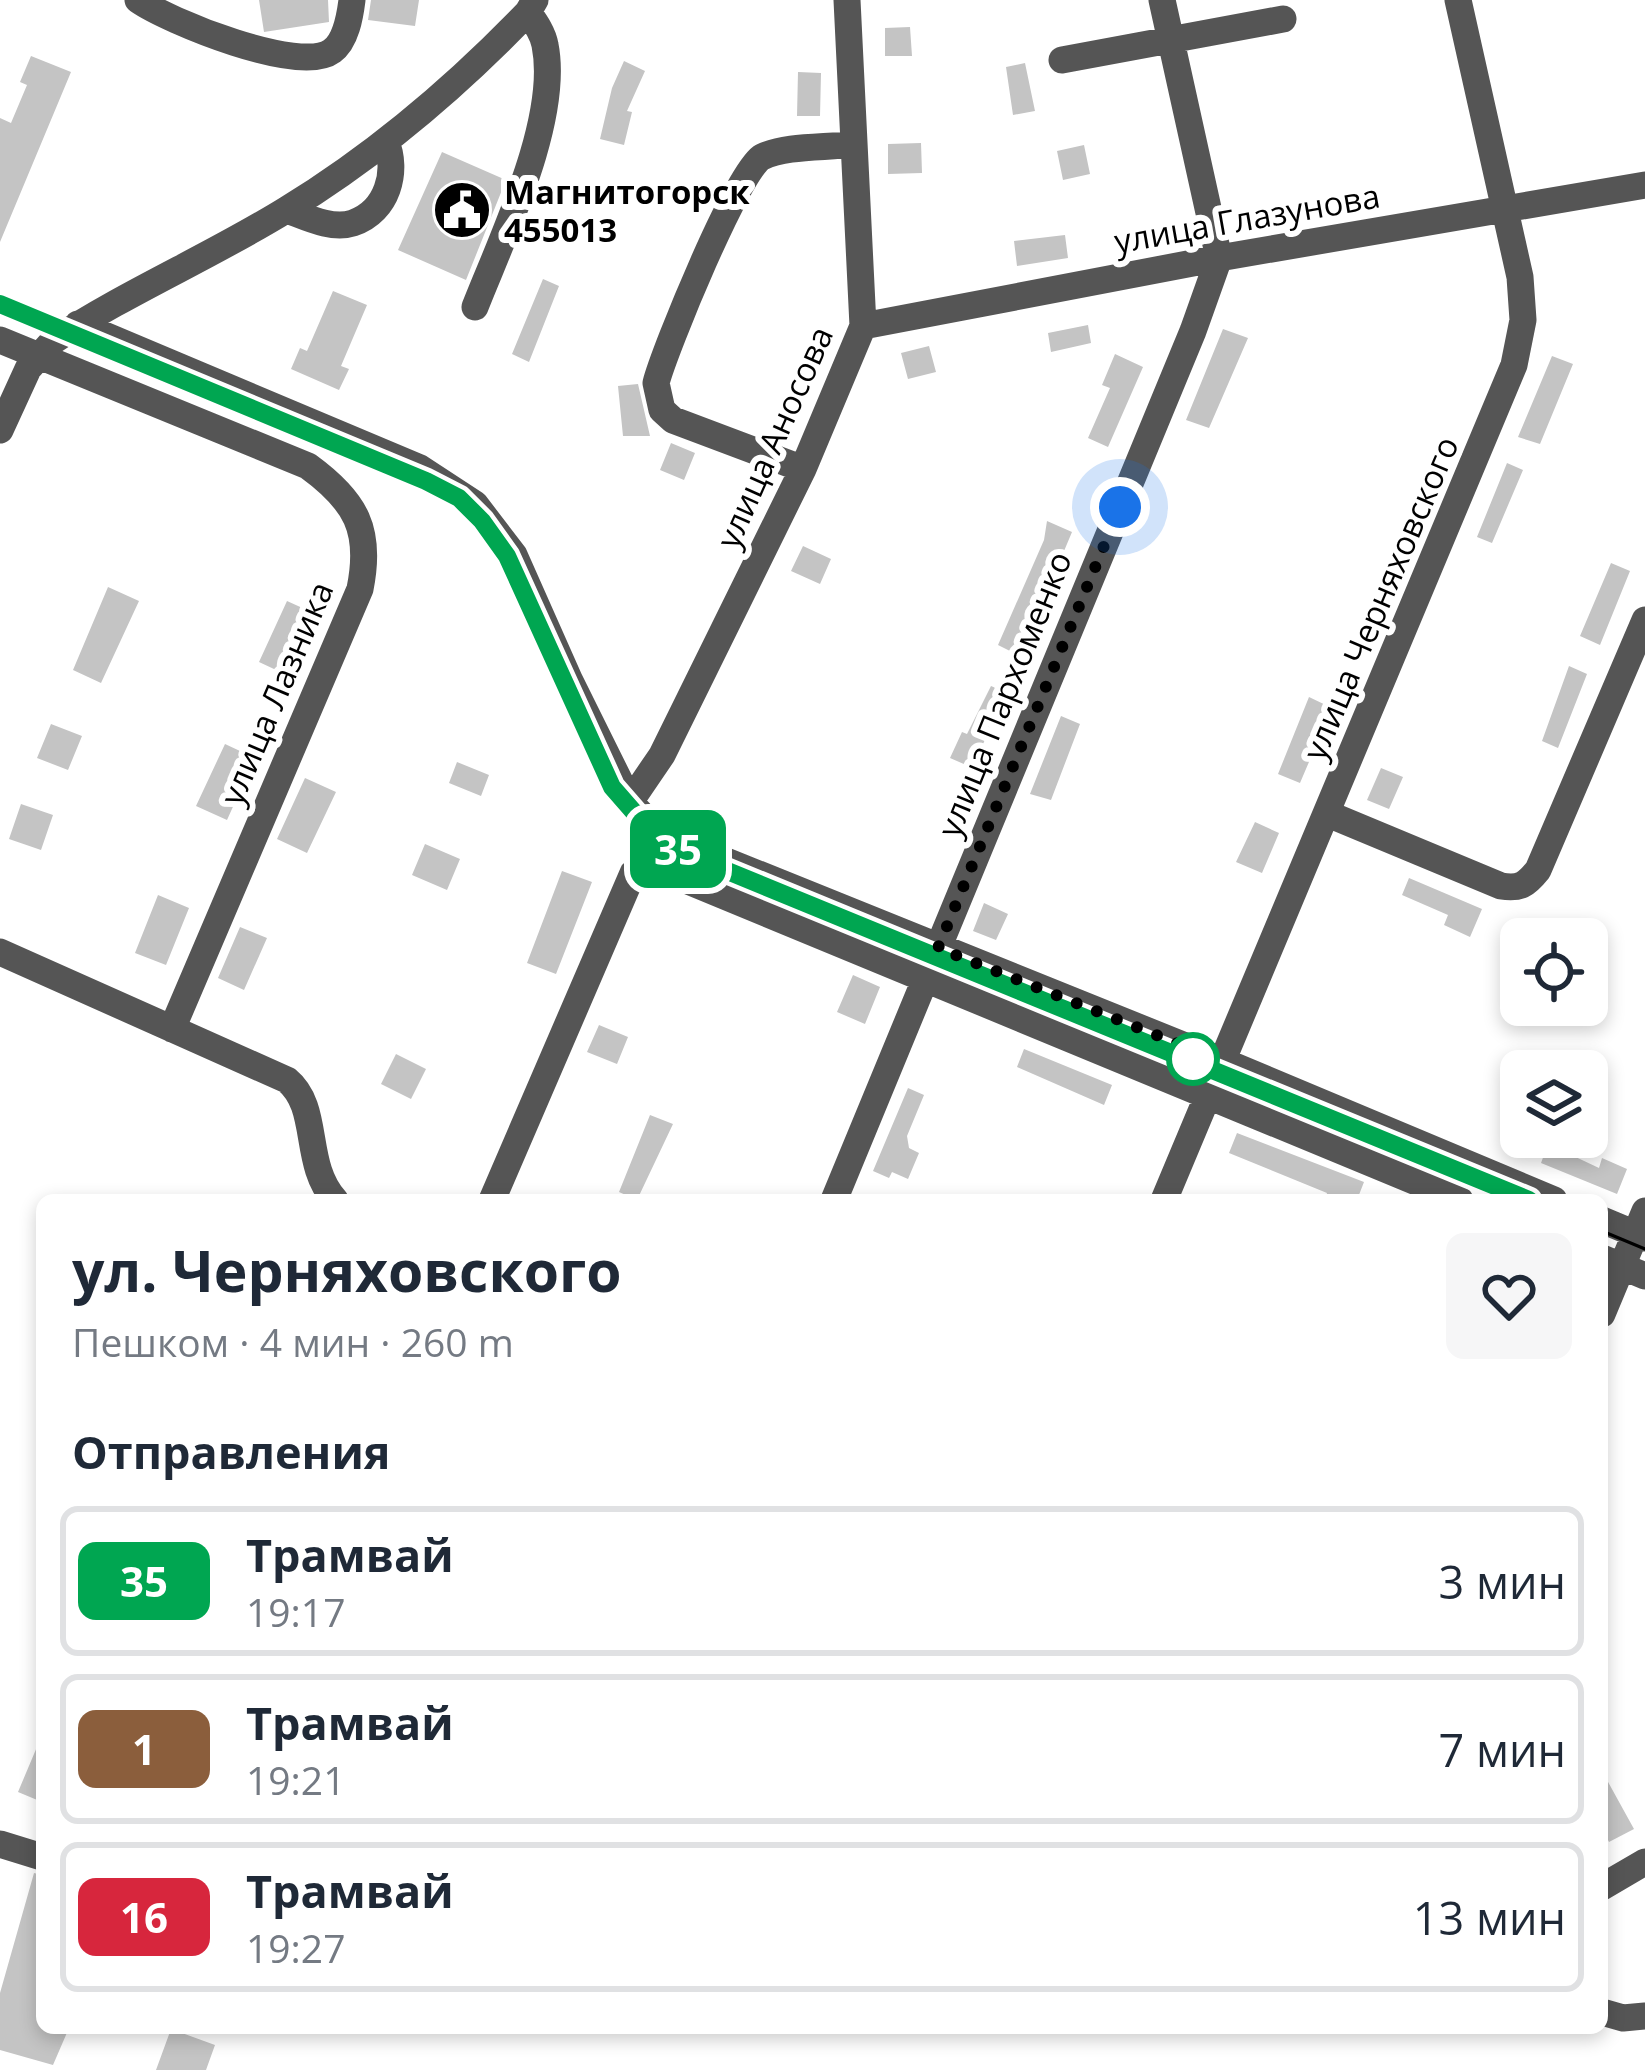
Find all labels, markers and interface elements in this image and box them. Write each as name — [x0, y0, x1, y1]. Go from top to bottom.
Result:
place label: Магнитогорск 455013 — [504, 169, 750, 252]
street label: улица Глазунова — [1111, 172, 1383, 264]
public building icon: Магнитогорск 455013 — [431, 179, 493, 241]
street label: улица Аносова — [705, 319, 843, 555]
street label: улица Черняховского — [1291, 429, 1469, 767]
your location — [1090, 477, 1150, 537]
street label: улица Пархоменко — [926, 545, 1082, 843]
street label: улица Лазника — [209, 574, 343, 812]
line badge: 35 — [624, 810, 732, 888]
text: 35 — [654, 820, 702, 877]
map controls — [1500, 918, 1608, 1158]
button: locate — [1500, 918, 1608, 1026]
unlabelled marker — [1168, 1034, 1218, 1084]
button: layers — [1500, 1050, 1608, 1158]
text: ул. Черняховского — [72, 1231, 622, 1309]
button: heart — [1446, 1233, 1572, 1359]
text: Пешком · 4 мин · 260 m — [72, 1315, 514, 1368]
text: Отправления — [72, 1421, 391, 1482]
text: Трамвай — [246, 1524, 454, 1585]
text: 3 мин — [1438, 1551, 1566, 1612]
text: 35 — [120, 1552, 168, 1609]
text: 19:17 — [246, 1585, 345, 1638]
text: Трамвай — [246, 1692, 454, 1753]
text: 7 мин — [1438, 1719, 1566, 1780]
text: 1 — [132, 1720, 156, 1777]
text: 19:21 — [246, 1753, 345, 1806]
text: Трамвай — [246, 1860, 454, 1921]
text: 13 мин — [1413, 1887, 1566, 1948]
text: 16 — [120, 1888, 168, 1945]
text: 19:27 — [246, 1921, 345, 1974]

